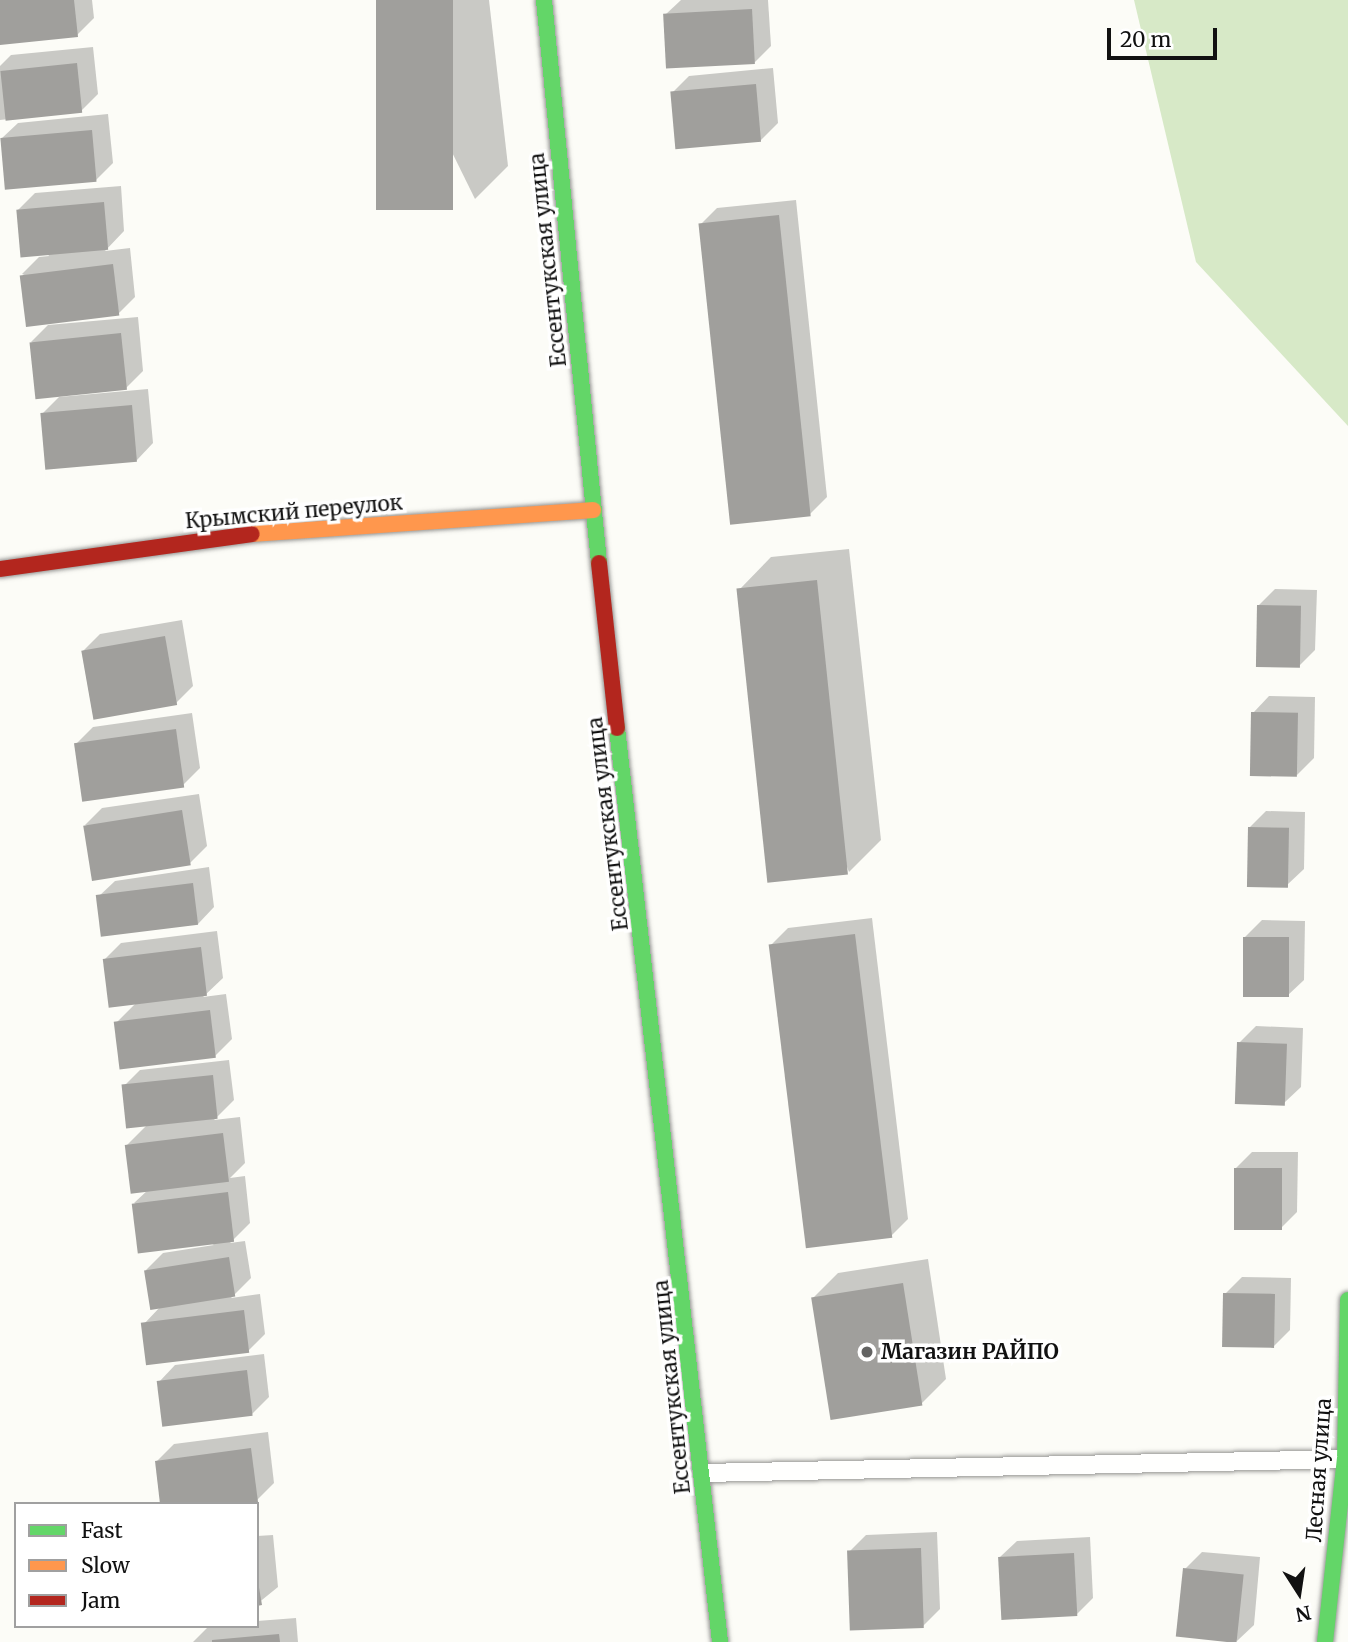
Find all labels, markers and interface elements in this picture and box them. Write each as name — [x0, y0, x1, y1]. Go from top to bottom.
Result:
scale bar — [1110, 14, 1220, 58]
text: 20 m — [1120, 26, 1171, 53]
street label: Ессентукская улица — [524, 152, 572, 368]
street label: Крымский переулок — [184, 490, 404, 534]
street label: Ессентукская улица — [582, 716, 634, 932]
street label: Ессентукская улица — [648, 1279, 696, 1495]
place label: Магазин РАЙПО — [881, 1339, 1059, 1365]
marker: Магазин РАЙПО — [859, 1344, 875, 1360]
street label: Лесная улица — [1301, 1397, 1337, 1543]
legend — [14, 1502, 259, 1628]
text: Fast — [81, 1517, 123, 1544]
text: Slow — [81, 1552, 130, 1579]
north arrow — [1264, 1558, 1334, 1628]
text: Jam — [81, 1587, 120, 1614]
text: N — [1294, 1600, 1313, 1627]

